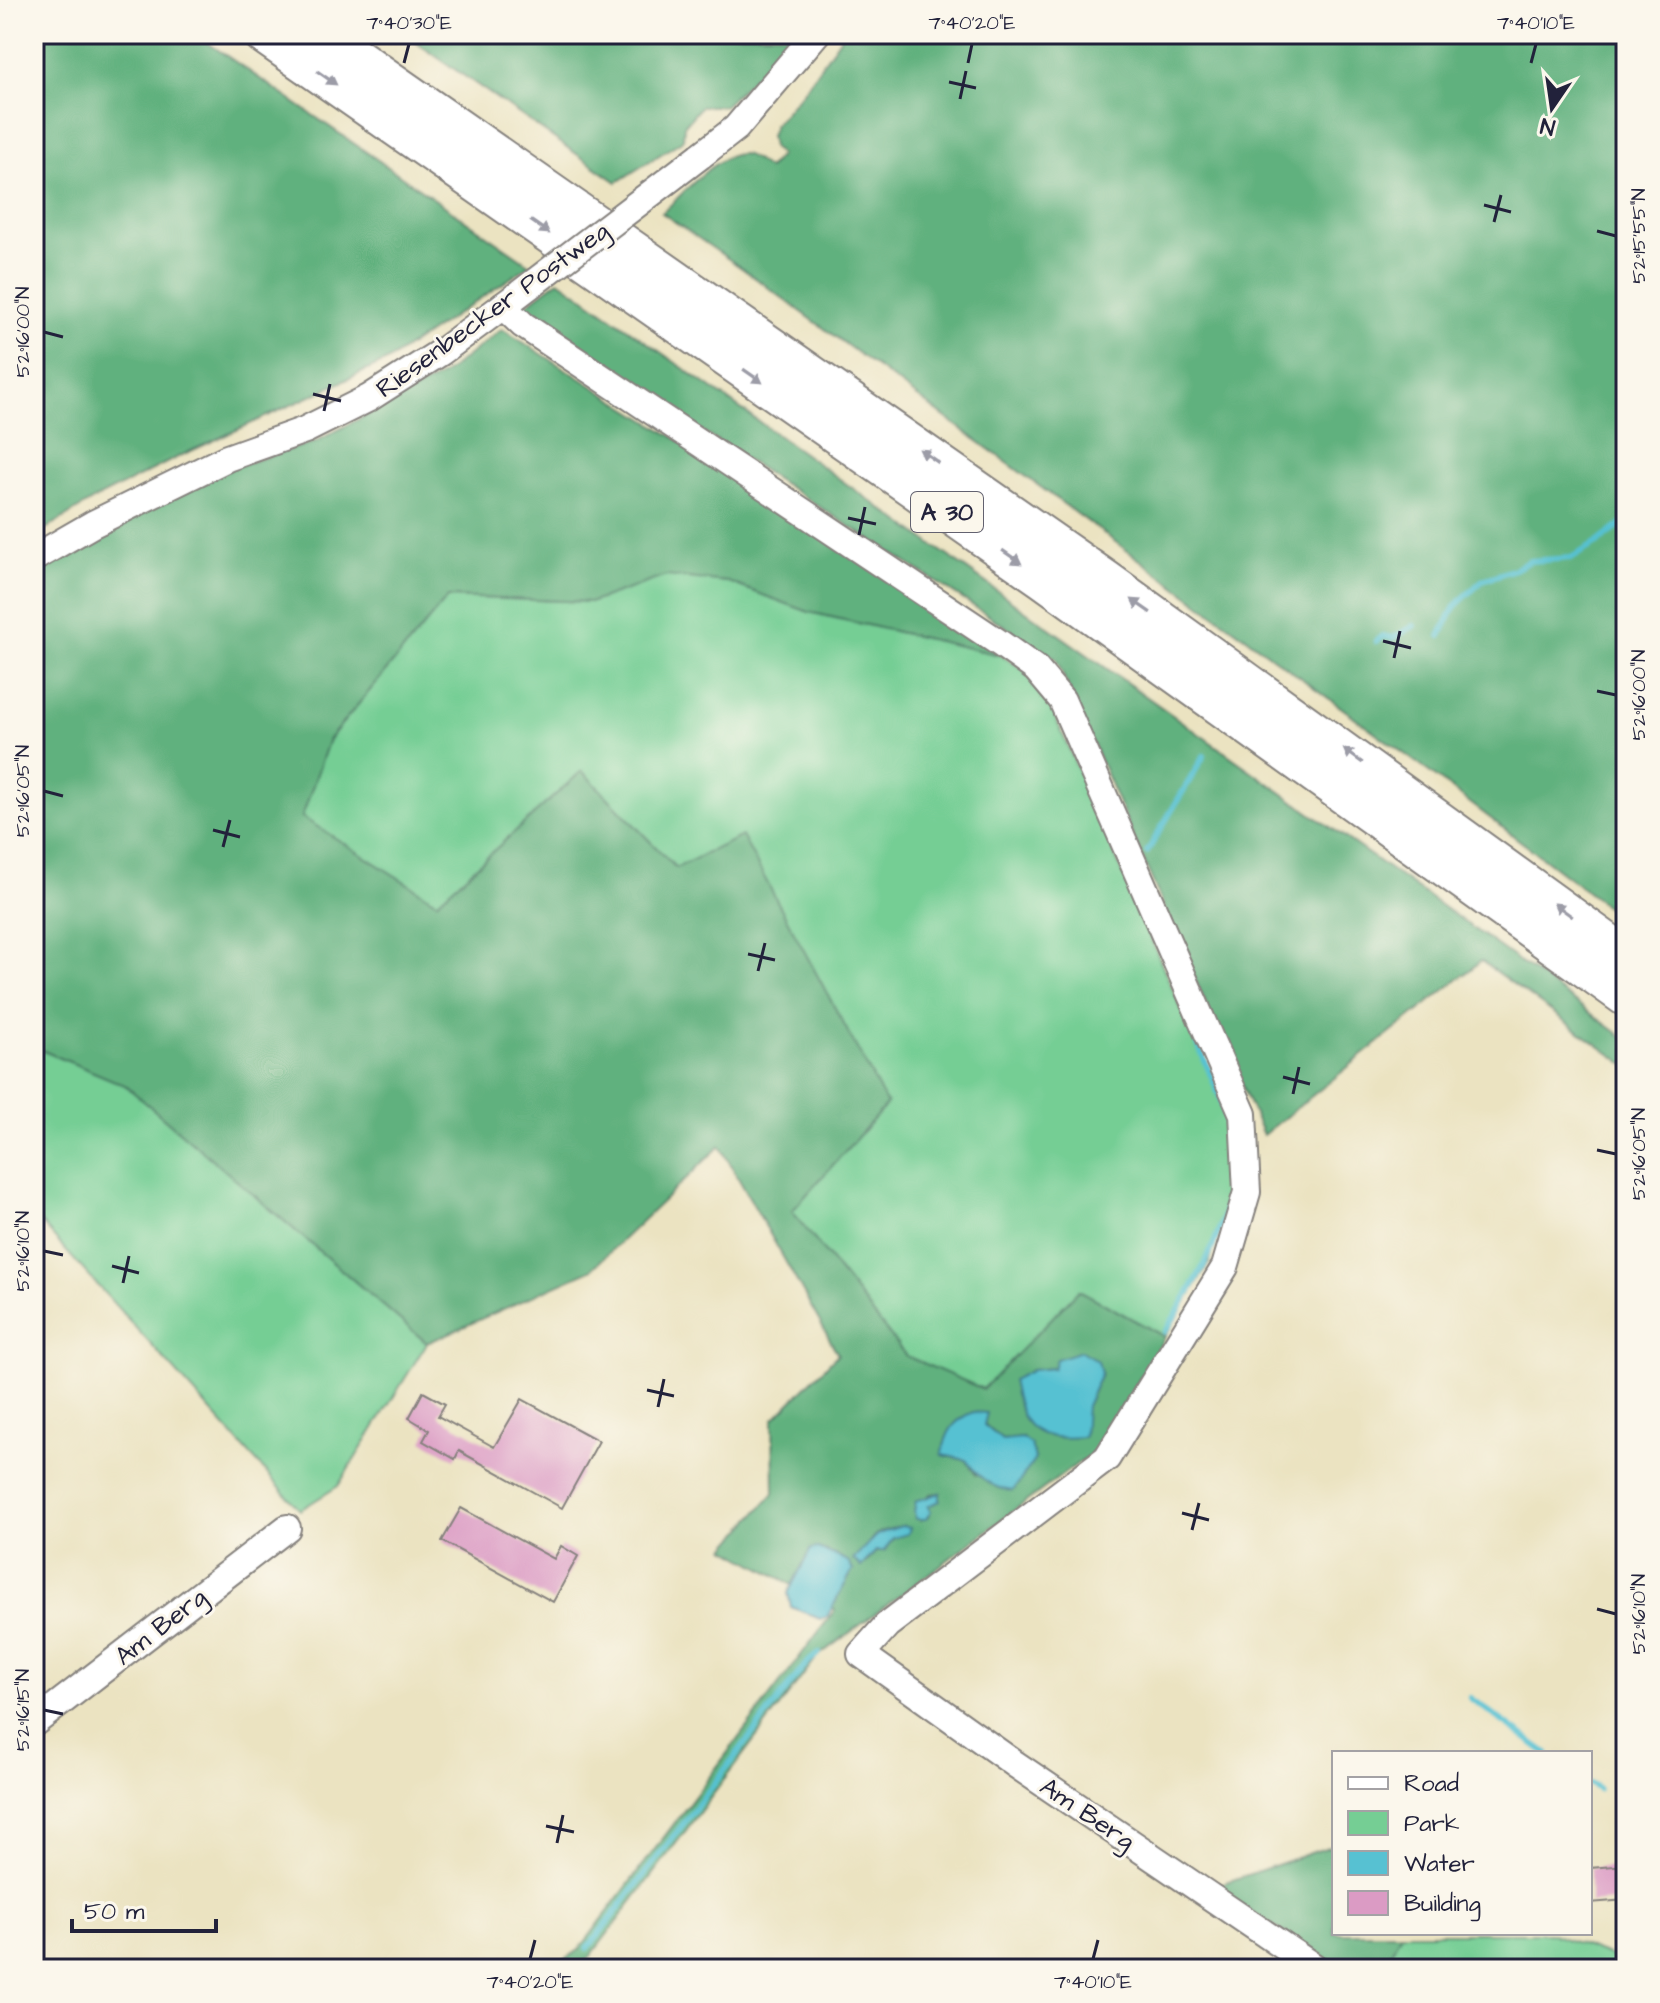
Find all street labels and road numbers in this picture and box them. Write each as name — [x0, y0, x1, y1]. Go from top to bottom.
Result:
street label: Riesenbecker Postweg — [369, 213, 618, 408]
road number: A 30 — [911, 492, 983, 532]
street label: Am Berg — [107, 1579, 215, 1676]
street label: Am Berg — [1032, 1769, 1142, 1860]

